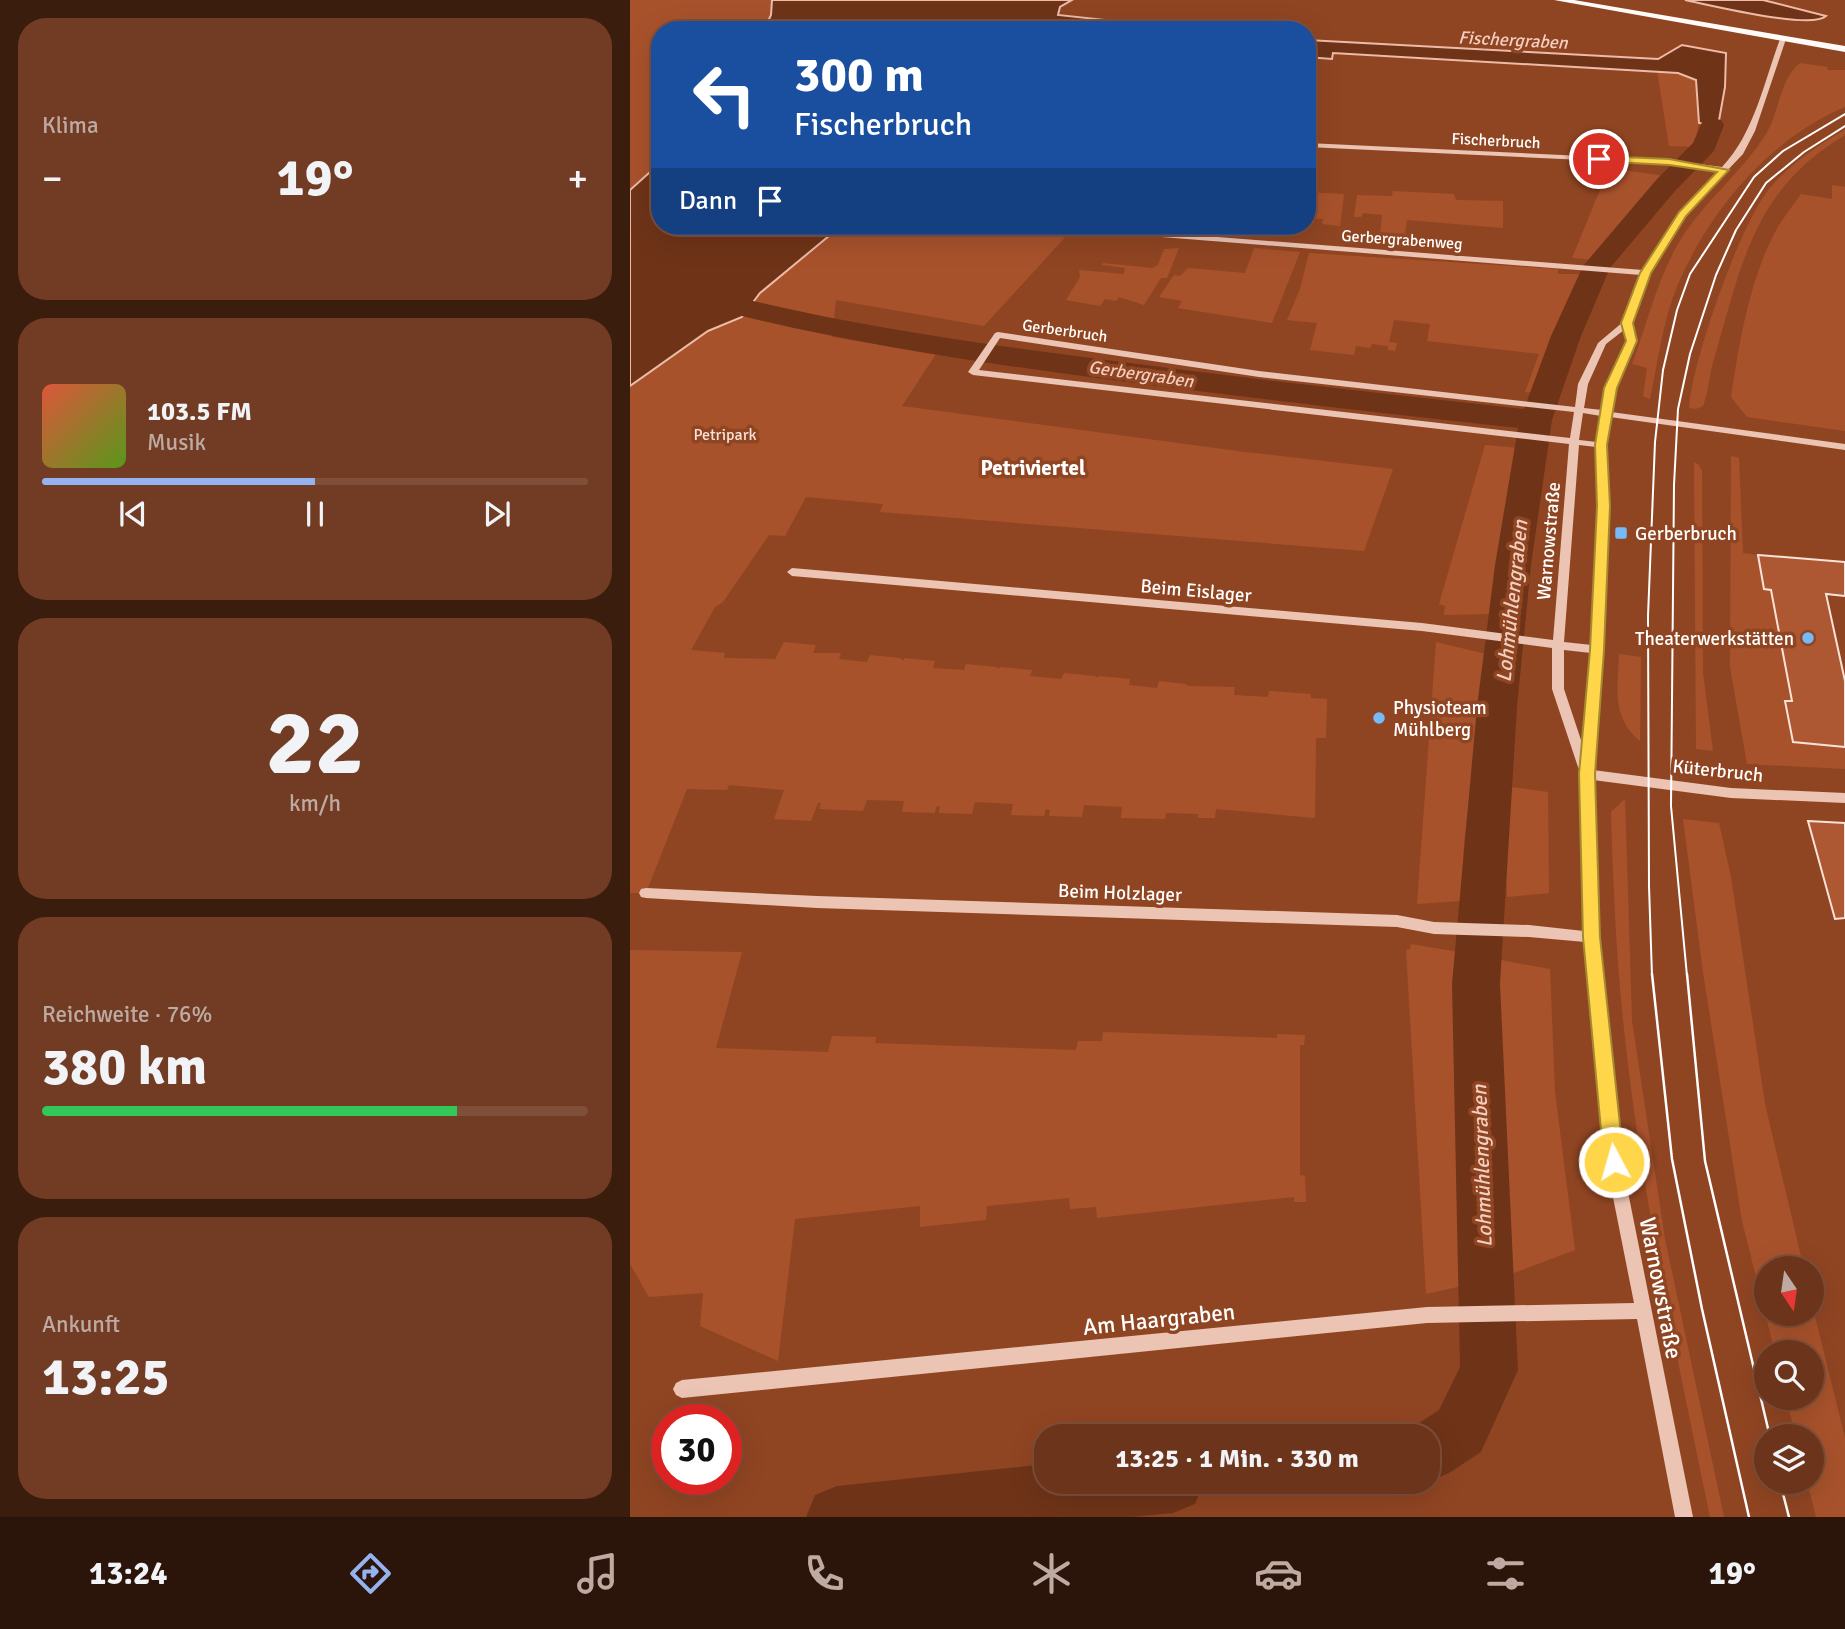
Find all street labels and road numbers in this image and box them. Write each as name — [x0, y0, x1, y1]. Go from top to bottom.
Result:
street label: Fischerbruch — [1451, 129, 1541, 153]
street label: Gerbergrabenweg — [1341, 226, 1463, 254]
street label: Gerberbruch — [1021, 315, 1109, 347]
street label: Warnowstraße — [1532, 481, 1566, 601]
street label: Beim Eislager — [1139, 574, 1252, 608]
street label: Küterbruch — [1671, 754, 1764, 788]
street label: Beim Holzlager — [1057, 879, 1182, 907]
street label: Warnowstraße — [1633, 1215, 1688, 1361]
street label: Am Haargraben — [1082, 1297, 1237, 1342]

